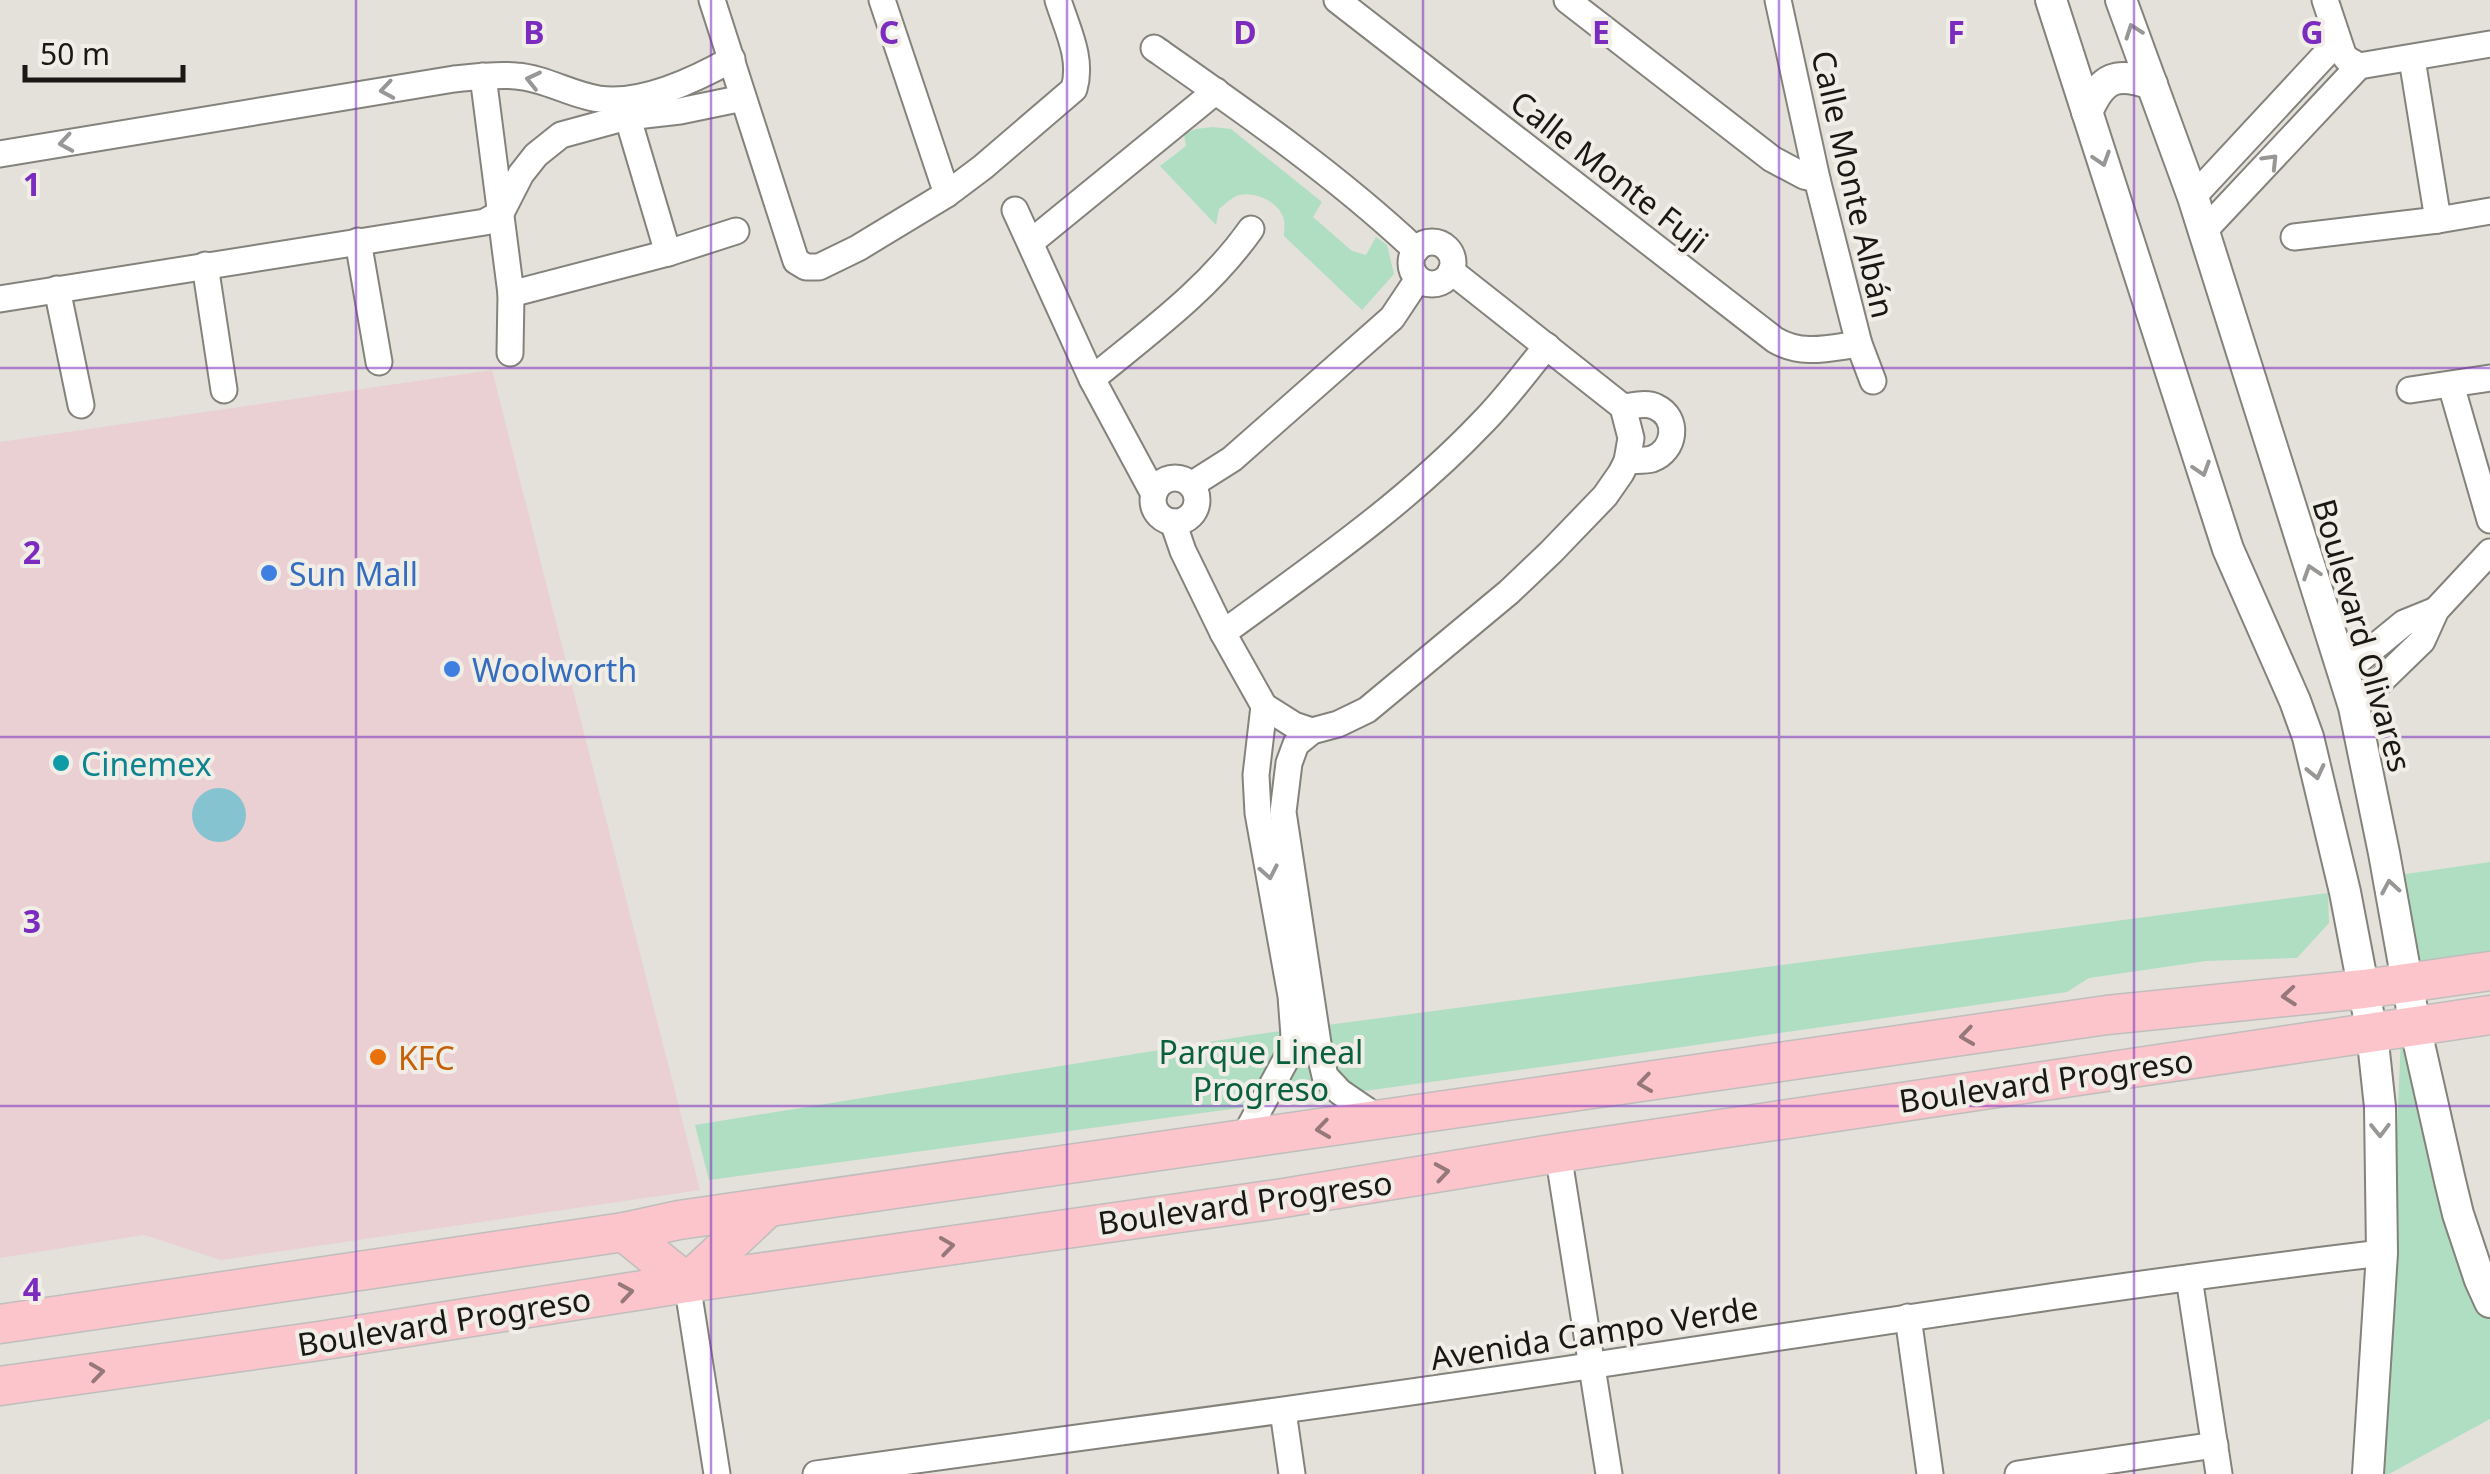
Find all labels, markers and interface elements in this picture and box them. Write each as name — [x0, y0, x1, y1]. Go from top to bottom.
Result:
text: B — [523, 10, 545, 53]
text: C — [879, 10, 899, 53]
text: D — [1233, 10, 1257, 53]
text: E — [1592, 10, 1610, 53]
text: F — [1947, 10, 1965, 53]
text: G — [2300, 10, 2324, 53]
scale bar — [25, 20, 182, 82]
one-way arrow — [2124, 24, 2145, 41]
text: 50 m — [40, 33, 110, 74]
street label: Calle Monte Albán — [1802, 46, 1906, 322]
one-way arrow — [525, 71, 542, 92]
one-way arrow — [378, 79, 395, 100]
street label: Calle Monte Fuji — [1502, 80, 1718, 262]
one-way arrow — [58, 132, 74, 153]
one-way arrow — [2091, 150, 2111, 167]
one-way arrow — [2259, 154, 2277, 173]
text: 1 — [23, 162, 41, 205]
one-way arrow — [2190, 460, 2210, 477]
street label: Boulevard Olivares — [2303, 494, 2423, 776]
text: 2 — [23, 530, 41, 573]
place label: Sun Mall — [289, 552, 418, 595]
marker: Sun Mall — [258, 562, 280, 584]
one-way arrow — [2303, 565, 2323, 582]
place label: Woolworth — [472, 648, 637, 691]
marker: Woolworth — [441, 658, 463, 680]
place label: Cinemex — [81, 742, 212, 785]
marker: Cinemex — [50, 752, 72, 774]
one-way arrow — [2305, 763, 2326, 780]
one-way arrow — [1258, 863, 1279, 880]
one-way arrow — [2380, 879, 2401, 895]
text: 3 — [23, 899, 41, 942]
one-way arrow — [2281, 984, 2297, 1006]
one-way arrow — [1958, 1024, 1975, 1045]
park label: Parque Lineal Progreso — [1159, 1030, 1363, 1110]
place label: KFC — [398, 1036, 455, 1079]
street label: Boulevard Progreso — [1896, 1038, 2196, 1122]
marker: KFC — [367, 1046, 389, 1068]
one-way arrow — [1637, 1071, 1653, 1092]
one-way arrow — [1315, 1117, 1332, 1138]
one-way arrow — [2370, 1122, 2391, 1138]
street label: Boulevard Progreso — [1095, 1160, 1395, 1244]
one-way arrow — [1433, 1162, 1450, 1183]
one-way arrow — [939, 1236, 955, 1257]
text: 4 — [23, 1267, 41, 1310]
street label: Boulevard Progreso — [294, 1277, 594, 1365]
one-way arrow — [617, 1283, 634, 1304]
street label: Avenida Campo Verde — [1427, 1285, 1761, 1379]
one-way arrow — [88, 1363, 105, 1384]

